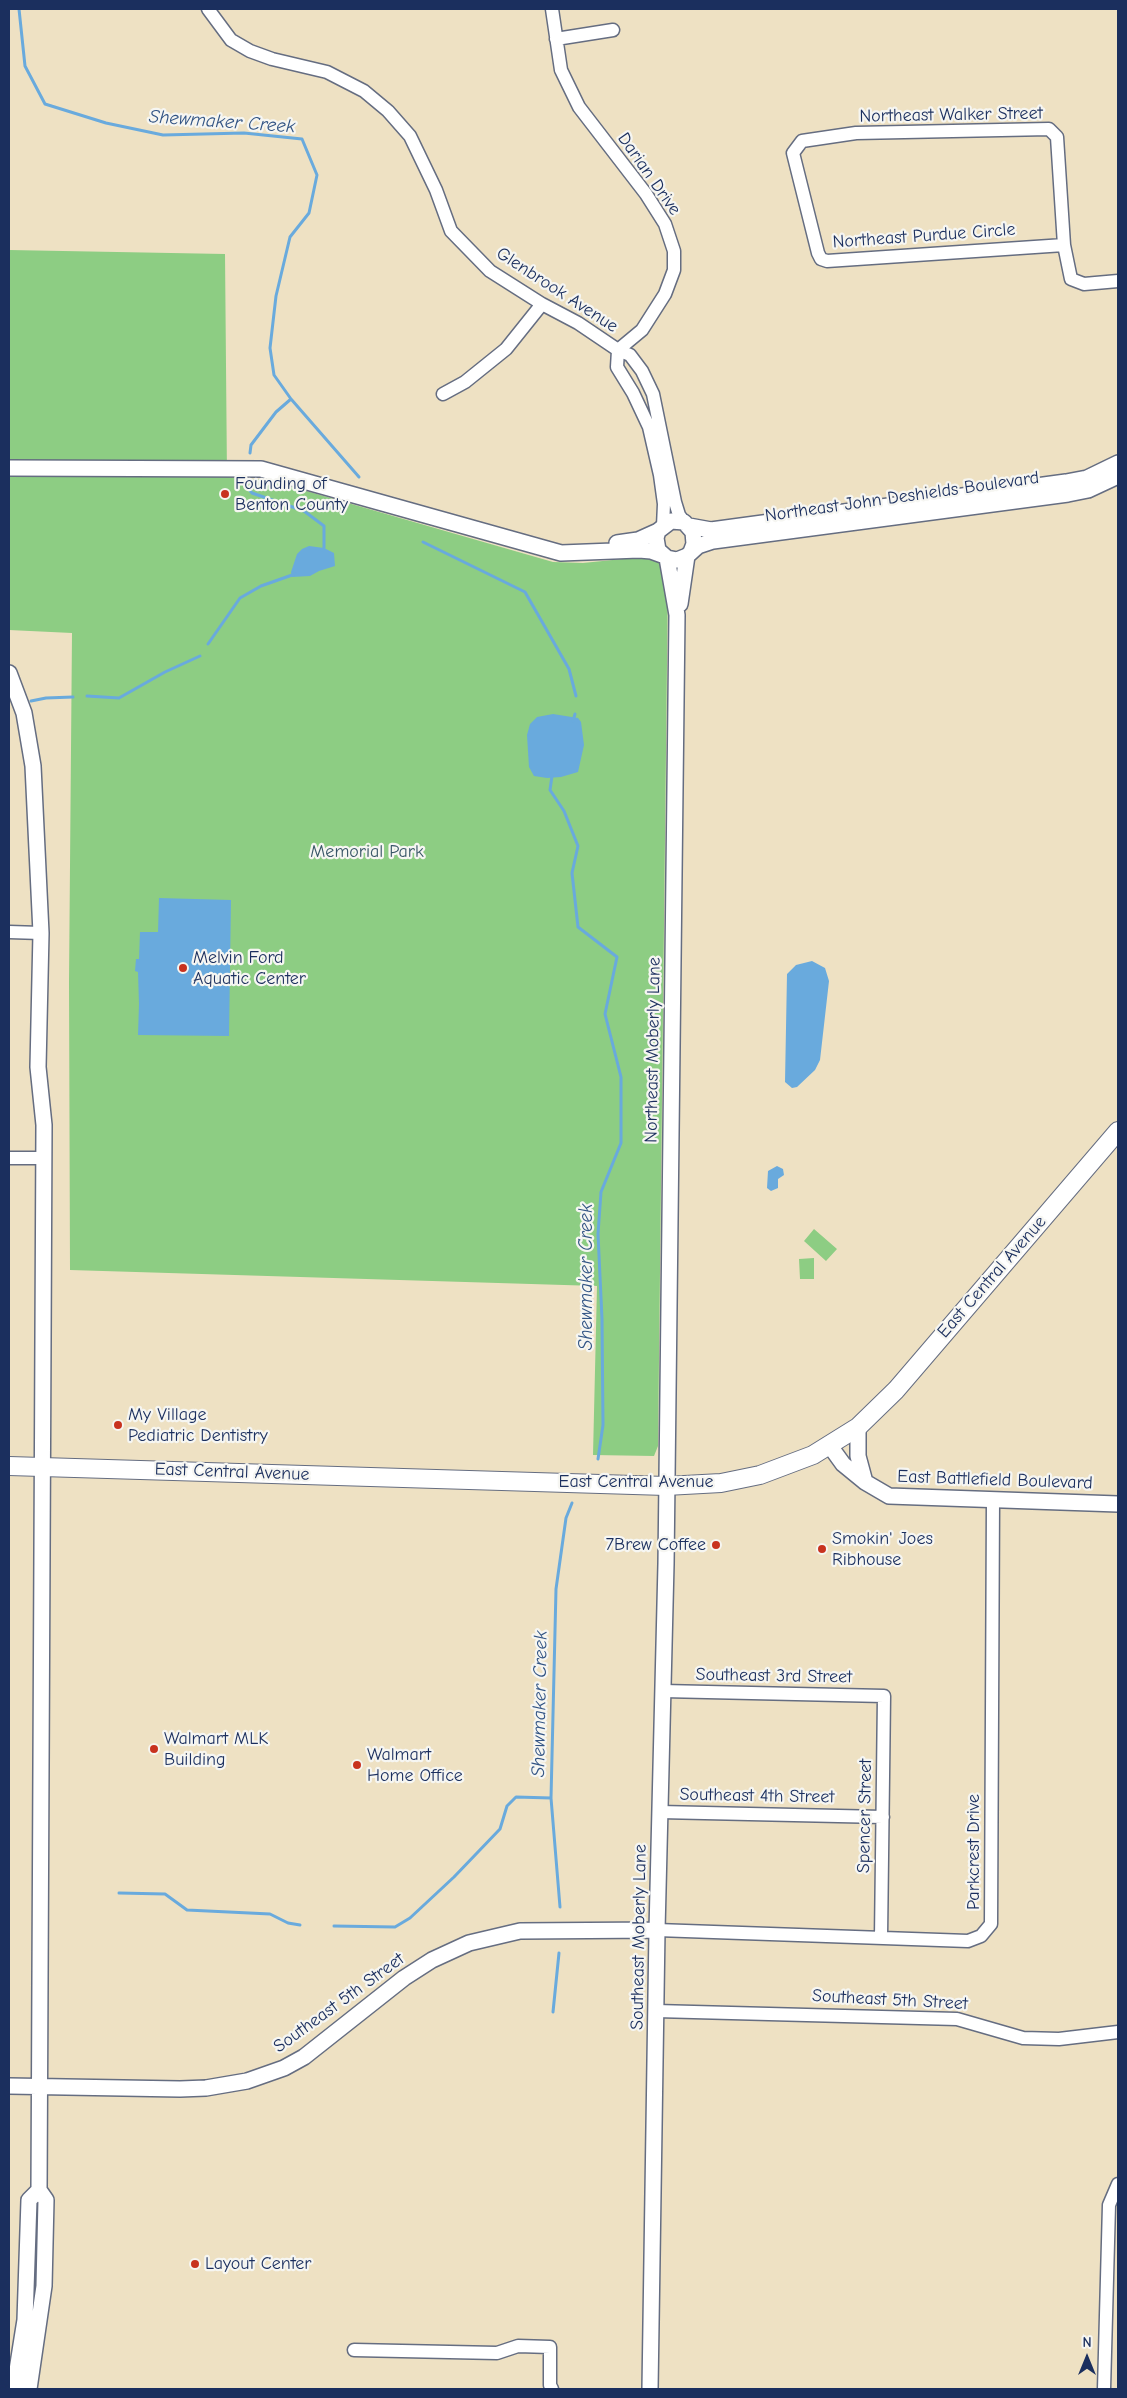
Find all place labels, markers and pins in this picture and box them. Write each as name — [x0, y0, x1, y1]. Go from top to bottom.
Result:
place label: Founding of Benton County — [235, 473, 348, 516]
marker: Founding of Benton County — [219, 488, 231, 500]
place label: Melvin Ford Aquatic Center — [193, 947, 306, 990]
marker: Melvin Ford Aquatic Center — [177, 962, 189, 974]
place label: My Village Pediatric Dentistry — [128, 1404, 268, 1446]
marker: My Village Pediatric Dentistry — [112, 1419, 124, 1431]
place label: Smokin' Joes Ribhouse — [832, 1528, 933, 1570]
place label: 7Brew Coffee — [605, 1534, 706, 1556]
marker: 7Brew Coffee — [710, 1539, 722, 1551]
marker: Smokin' Joes Ribhouse — [816, 1543, 828, 1555]
place label: Walmart MLK Building — [164, 1728, 268, 1770]
marker: Walmart MLK Building — [148, 1743, 160, 1755]
place label: Walmart Home Office — [367, 1744, 463, 1786]
marker: Walmart Home Office — [351, 1759, 363, 1771]
place label: Layout Center — [205, 2253, 311, 2275]
marker: Layout Center — [189, 2258, 201, 2270]

